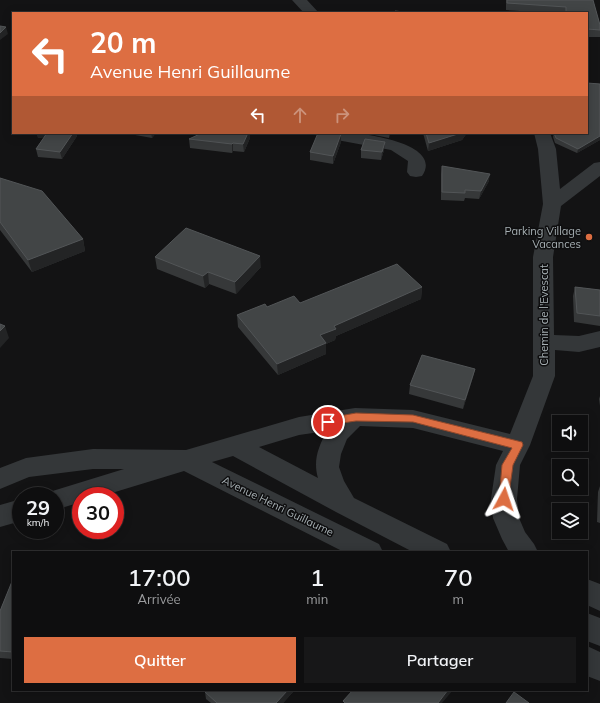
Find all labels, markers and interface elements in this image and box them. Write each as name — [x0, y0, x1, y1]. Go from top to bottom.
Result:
text: 20 m — [90, 25, 156, 60]
icon: left — [24, 28, 76, 80]
text: Avenue Henri Guillaume — [90, 60, 290, 83]
icon: left — [247, 104, 269, 126]
icon: ahead — [289, 104, 311, 126]
icon: right — [331, 104, 353, 126]
place label: Parking Village Vacances — [505, 224, 581, 251]
marker: Parking Village Vacances — [584, 232, 594, 242]
street label: Chemin de l'Evescat — [537, 264, 551, 366]
pin — [311, 405, 345, 439]
icon: arrive — [317, 411, 339, 433]
map controls — [552, 415, 588, 539]
button: sound — [552, 415, 588, 451]
button: search — [552, 459, 588, 495]
street label: Avenue Henri Guillaume — [220, 473, 336, 539]
position arrow — [483, 478, 525, 520]
speed limit sign: 30 — [72, 487, 124, 539]
text: 29 — [26, 495, 50, 520]
button: layers — [552, 503, 588, 539]
text: km/h — [27, 516, 49, 529]
text: 17:00 — [127, 562, 191, 592]
text: 1 — [310, 562, 324, 592]
text: 70 — [444, 562, 473, 592]
text: Arrivée — [138, 591, 181, 607]
text: min — [306, 591, 328, 607]
text: m — [452, 591, 464, 607]
button: Quitter — [24, 637, 296, 683]
button: Partager — [304, 637, 576, 683]

